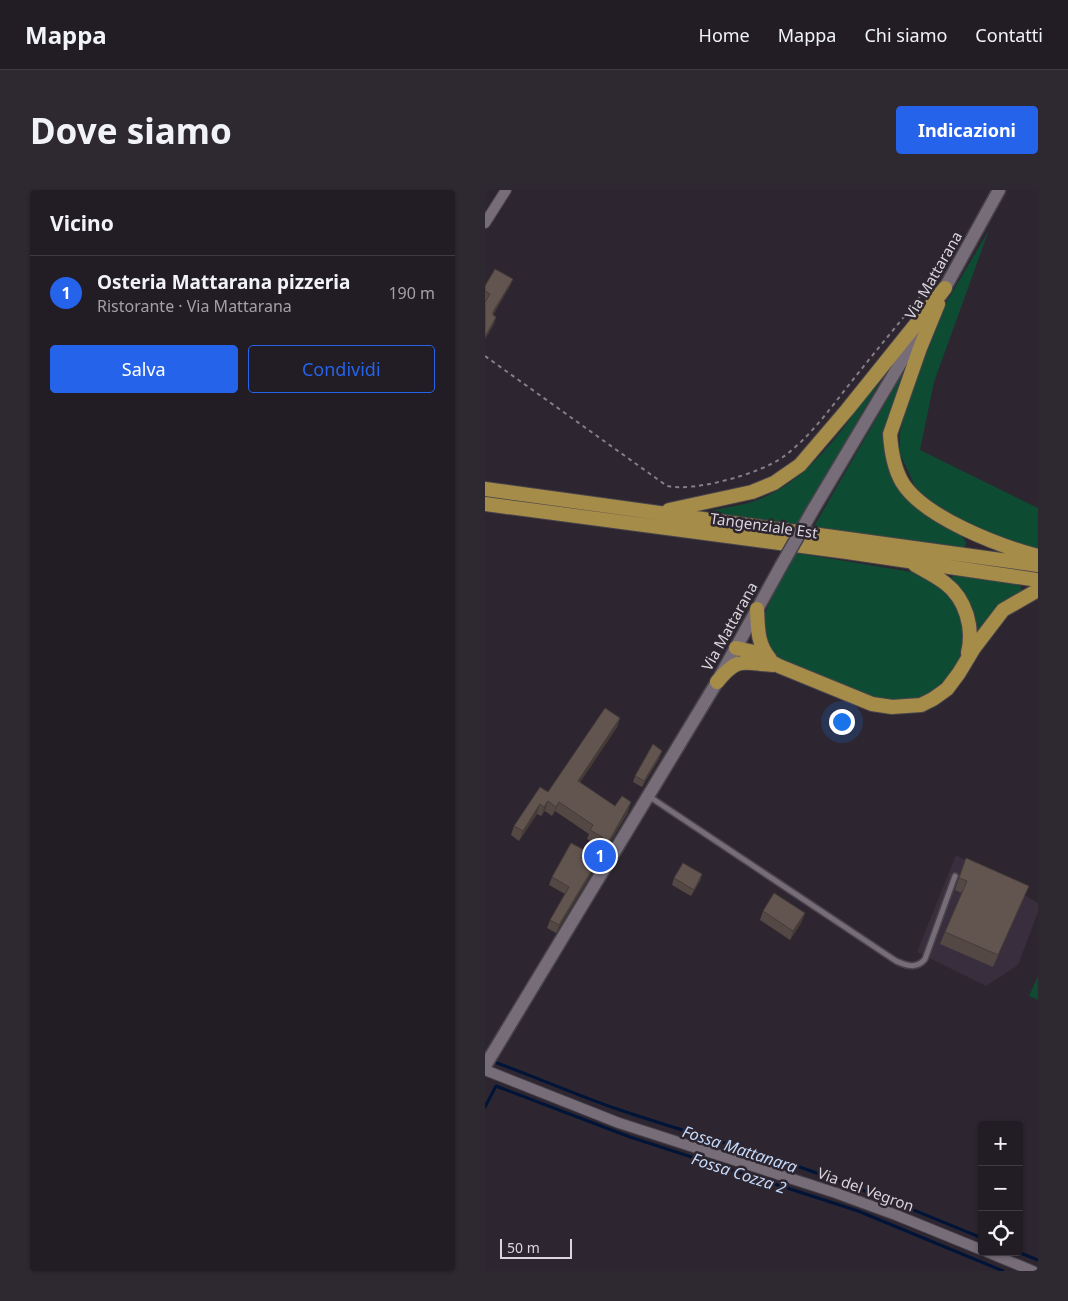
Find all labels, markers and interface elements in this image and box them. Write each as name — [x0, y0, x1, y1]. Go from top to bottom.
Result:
text: Mappa — [25, 18, 107, 51]
text: Home — [699, 23, 750, 47]
text: Mappa — [778, 23, 836, 47]
text: Chi siamo — [864, 23, 947, 47]
text: Contatti — [975, 23, 1043, 47]
button: Indicazioni — [896, 106, 1038, 154]
text: Dove siamo — [30, 107, 232, 154]
text: Vicino — [50, 209, 114, 237]
street label: Via Mattarana — [900, 227, 966, 323]
text: Osteria Mattarana pizzeria — [97, 269, 350, 295]
text: 1 — [61, 282, 71, 304]
text: 190 m — [388, 282, 435, 304]
text: Ristorante · Via Mattarana — [97, 295, 292, 317]
button: Salva — [50, 345, 238, 393]
button: Condividi — [248, 345, 435, 393]
street label: Tangenziale Est — [709, 508, 820, 543]
street label: Via Mattarana — [696, 578, 762, 674]
your location — [829, 709, 855, 735]
pin: 1 — [584, 837, 616, 875]
water label: Fossa Mattanara — [680, 1120, 800, 1178]
map controls — [978, 1121, 1023, 1256]
button: + — [978, 1121, 1023, 1166]
water label: Fossa Cozza 2 — [689, 1147, 789, 1199]
street label: Via del Vegron — [815, 1162, 917, 1216]
button: − — [978, 1166, 1023, 1211]
button: locate — [978, 1211, 1023, 1256]
scale bar — [500, 1236, 573, 1259]
text: 50 m — [507, 1238, 540, 1257]

